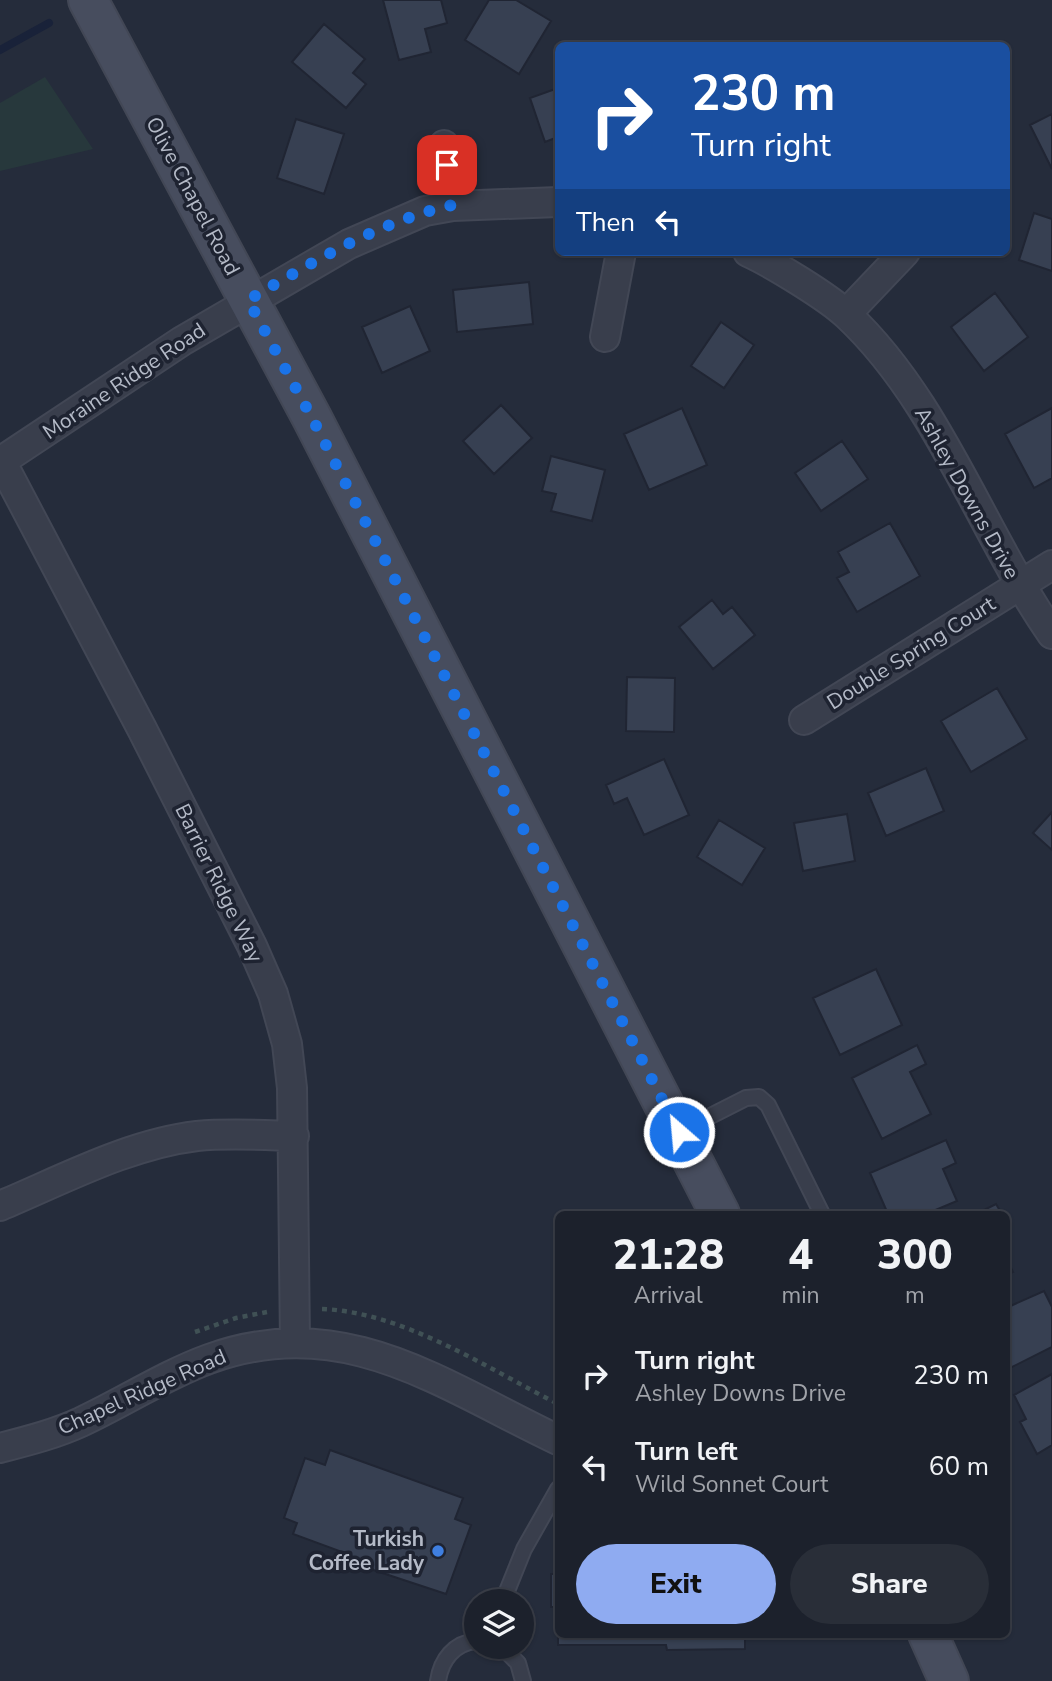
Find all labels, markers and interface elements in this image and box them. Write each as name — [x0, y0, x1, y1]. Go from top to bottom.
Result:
text: 230 m — [691, 60, 835, 127]
icon: right — [576, 70, 667, 161]
street label: Olive Chapel Road — [139, 112, 247, 280]
text: Turn right — [691, 124, 831, 167]
pin — [417, 135, 477, 195]
icon: arrive — [428, 146, 466, 184]
icon: left — [649, 203, 687, 241]
text: Then — [576, 205, 635, 240]
street label: Moraine Ridge Road — [37, 316, 211, 446]
street label: Ashley Downs Drive — [908, 402, 1026, 584]
street label: Double Spring Court — [822, 590, 1001, 716]
street label: Barrier Ridge Way — [168, 799, 270, 967]
position arrow — [642, 1095, 716, 1169]
text: 21:28 — [612, 1227, 724, 1284]
text: 4 — [788, 1227, 813, 1284]
text: 300 — [877, 1227, 953, 1284]
text: Arrival — [634, 1280, 703, 1311]
text: min — [782, 1280, 820, 1311]
text: m — [905, 1280, 925, 1311]
street label: Chapel Ridge Road — [54, 1342, 230, 1442]
text: Turn right — [635, 1343, 754, 1378]
icon: right — [576, 1357, 614, 1395]
text: 230 m — [913, 1358, 989, 1393]
text: Ashley Downs Drive — [635, 1378, 846, 1409]
text: Turn left — [635, 1434, 738, 1469]
icon: left — [576, 1448, 614, 1486]
text: 60 m — [929, 1449, 989, 1484]
text: Wild Sonnet Court — [635, 1469, 828, 1500]
place label: Turkish Coffee Lady — [309, 1525, 425, 1577]
marker: Turkish Coffee Lady — [430, 1543, 446, 1559]
button: Exit — [576, 1544, 776, 1624]
button: Share — [790, 1544, 989, 1624]
map controls — [464, 1589, 534, 1659]
button: layers — [464, 1589, 534, 1659]

